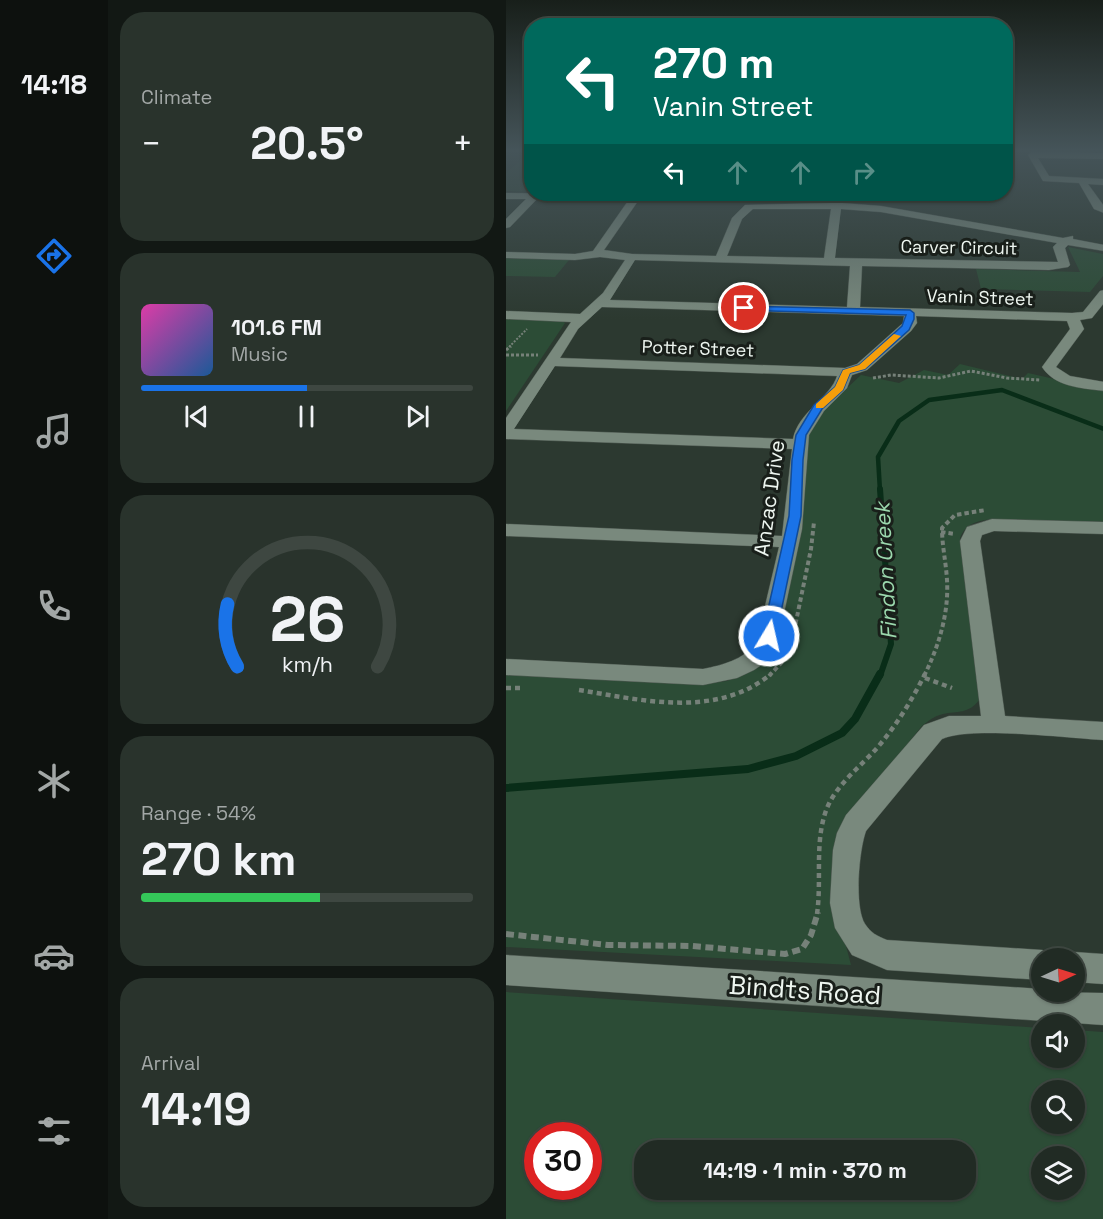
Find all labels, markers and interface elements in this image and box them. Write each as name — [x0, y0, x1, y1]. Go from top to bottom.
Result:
text: 270 m — [653, 37, 774, 90]
icon: left — [554, 42, 632, 120]
text: 14:18 — [21, 67, 87, 102]
text: Climate — [141, 84, 212, 110]
text: Vanin Street — [653, 89, 813, 124]
text: 20.5° — [250, 115, 364, 172]
text: − — [141, 123, 161, 165]
text: + — [453, 123, 473, 165]
icon: left — [658, 156, 691, 189]
icon: ahead — [721, 156, 754, 189]
icon: ahead — [784, 156, 817, 189]
icon: right — [847, 156, 880, 189]
street label: Carver Circuit — [900, 234, 1018, 260]
icon: directions — [33, 235, 75, 277]
pin — [718, 282, 769, 333]
street label: Vanin Street — [926, 284, 1034, 310]
icon: arrive — [727, 291, 760, 324]
text: 101.6 FM — [231, 313, 322, 341]
street label: Potter Street — [641, 335, 755, 361]
text: Music — [231, 341, 288, 367]
icon: previous — [180, 400, 213, 433]
icon: pause — [290, 400, 323, 433]
icon: next — [401, 400, 434, 433]
icon: music — [33, 410, 75, 452]
street label: Anzac Drive — [747, 438, 791, 558]
water label: Findon Creek — [867, 499, 903, 640]
text: 26 — [269, 580, 345, 659]
icon: phone — [33, 585, 75, 627]
position arrow — [737, 604, 801, 668]
text: km/h — [281, 651, 333, 678]
icon: climate — [33, 760, 75, 802]
text: Range · 54% — [141, 800, 256, 826]
text: 270 km — [141, 831, 296, 888]
icon: car — [33, 935, 75, 977]
north arrow — [1031, 948, 1085, 1002]
map controls — [1031, 948, 1085, 1200]
street label: Bindts Road — [728, 968, 882, 1012]
button: sound — [1031, 1014, 1085, 1068]
text: Arrival — [141, 1050, 200, 1076]
button: search — [1031, 1080, 1085, 1134]
text: 14:19 — [141, 1081, 252, 1138]
icon: filters — [33, 1110, 75, 1152]
speed limit sign: 30 — [524, 1122, 602, 1200]
button: layers — [1031, 1146, 1085, 1200]
text: 14:19 · 1 min · 370 m — [703, 1156, 907, 1184]

